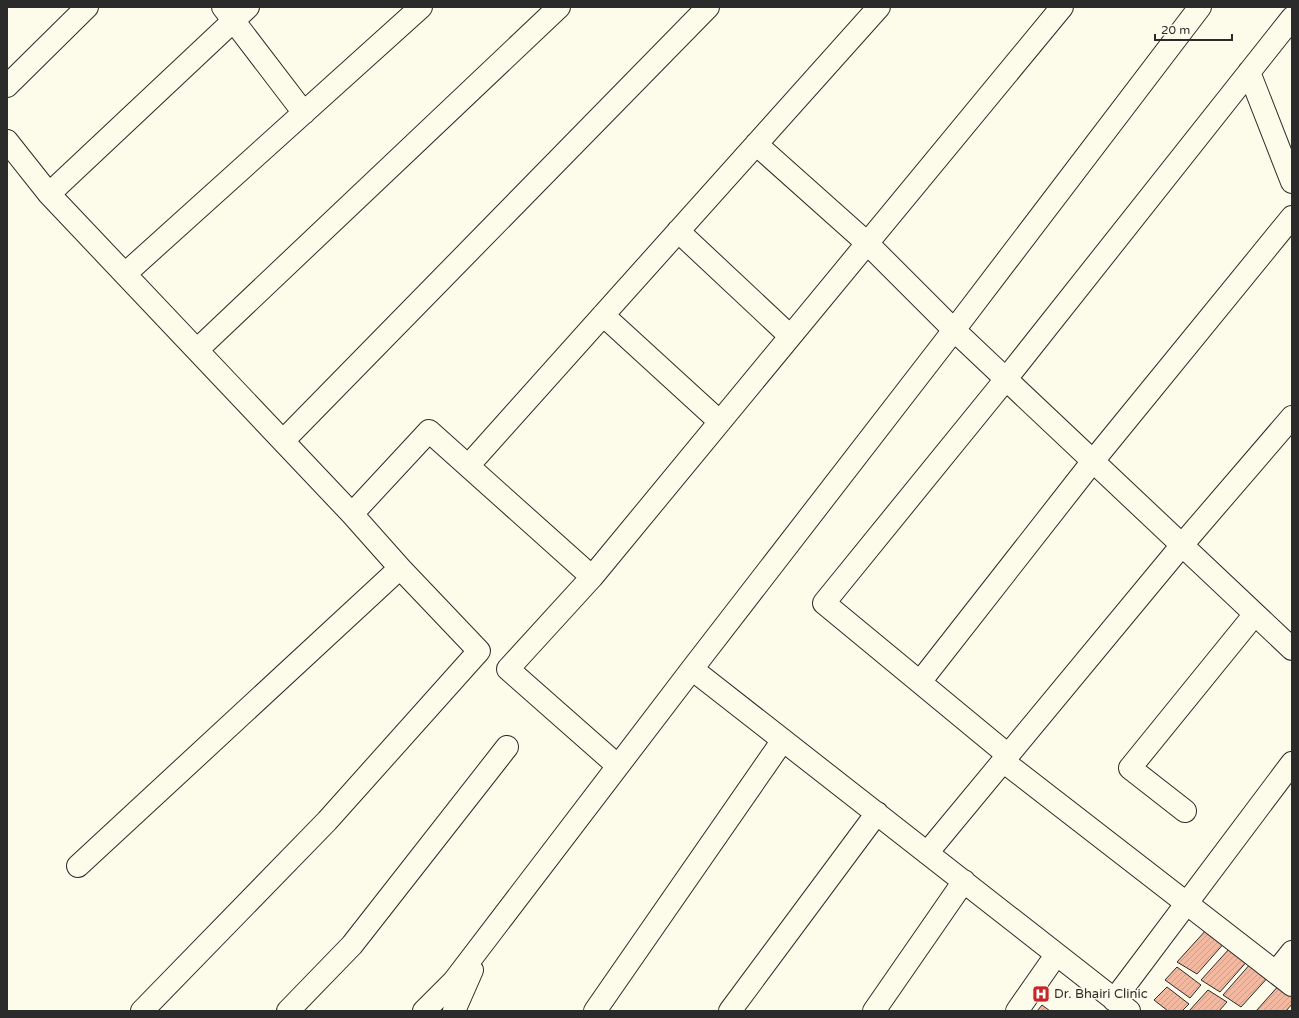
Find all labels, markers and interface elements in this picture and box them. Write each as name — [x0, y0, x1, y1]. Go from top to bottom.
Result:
scale bar — [1155, 16, 1232, 42]
text: 20 m — [1161, 23, 1190, 37]
hospital icon: Dr. Bhairi Clinic — [1031, 984, 1051, 1004]
place label: Dr. Bhairi Clinic — [1054, 986, 1148, 1002]

